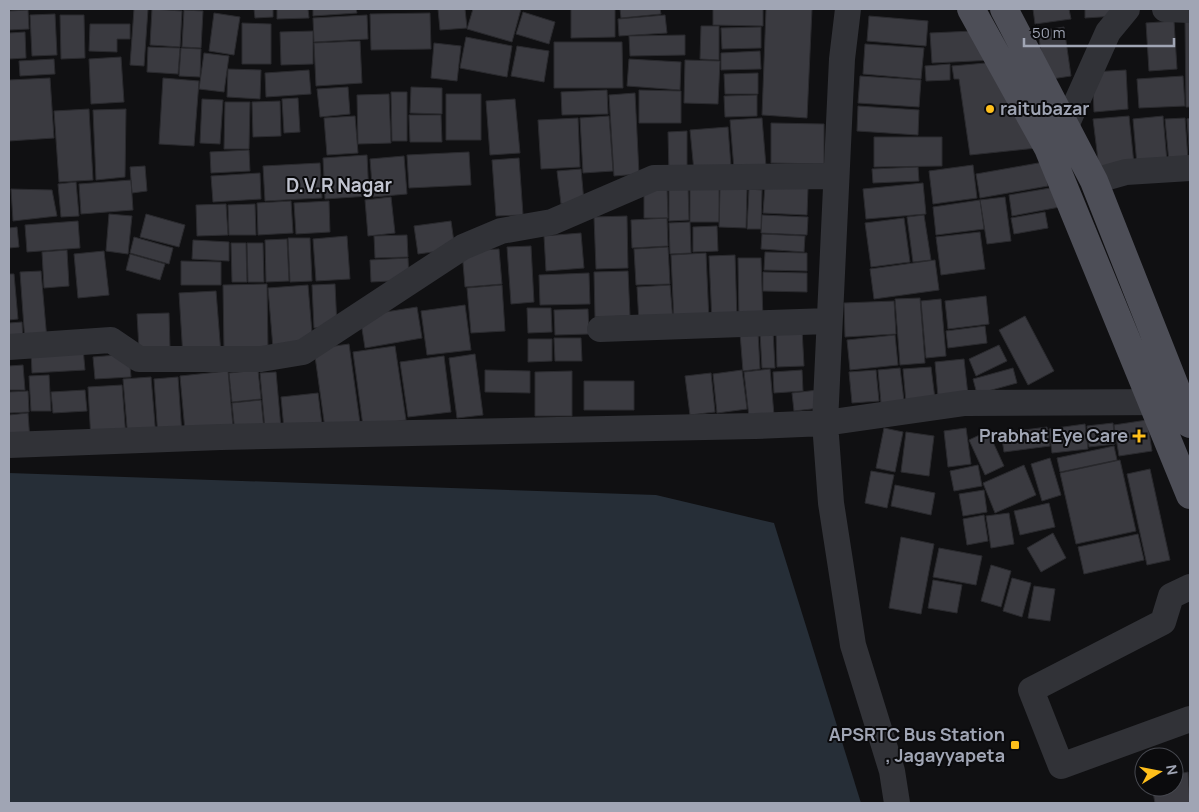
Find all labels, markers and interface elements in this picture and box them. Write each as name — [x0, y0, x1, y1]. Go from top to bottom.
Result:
scale bar — [1024, 15, 1174, 47]
text: 50 m — [1032, 22, 1066, 43]
place label: raitubazar — [1000, 96, 1090, 120]
marker: raitubazar — [984, 103, 996, 115]
district label: D.V.R Nagar — [286, 172, 392, 198]
place label: Prabhat Eye Care — [979, 423, 1128, 447]
marker: Prabhat Eye Care — [1132, 429, 1146, 443]
place label: APSRTC Bus Station , Jagayyapeta — [829, 722, 1005, 767]
marker: APSRTC Bus Station , Jagayyapeta — [1009, 739, 1021, 751]
north arrow — [1134, 747, 1184, 797]
text: N — [1162, 763, 1183, 776]

